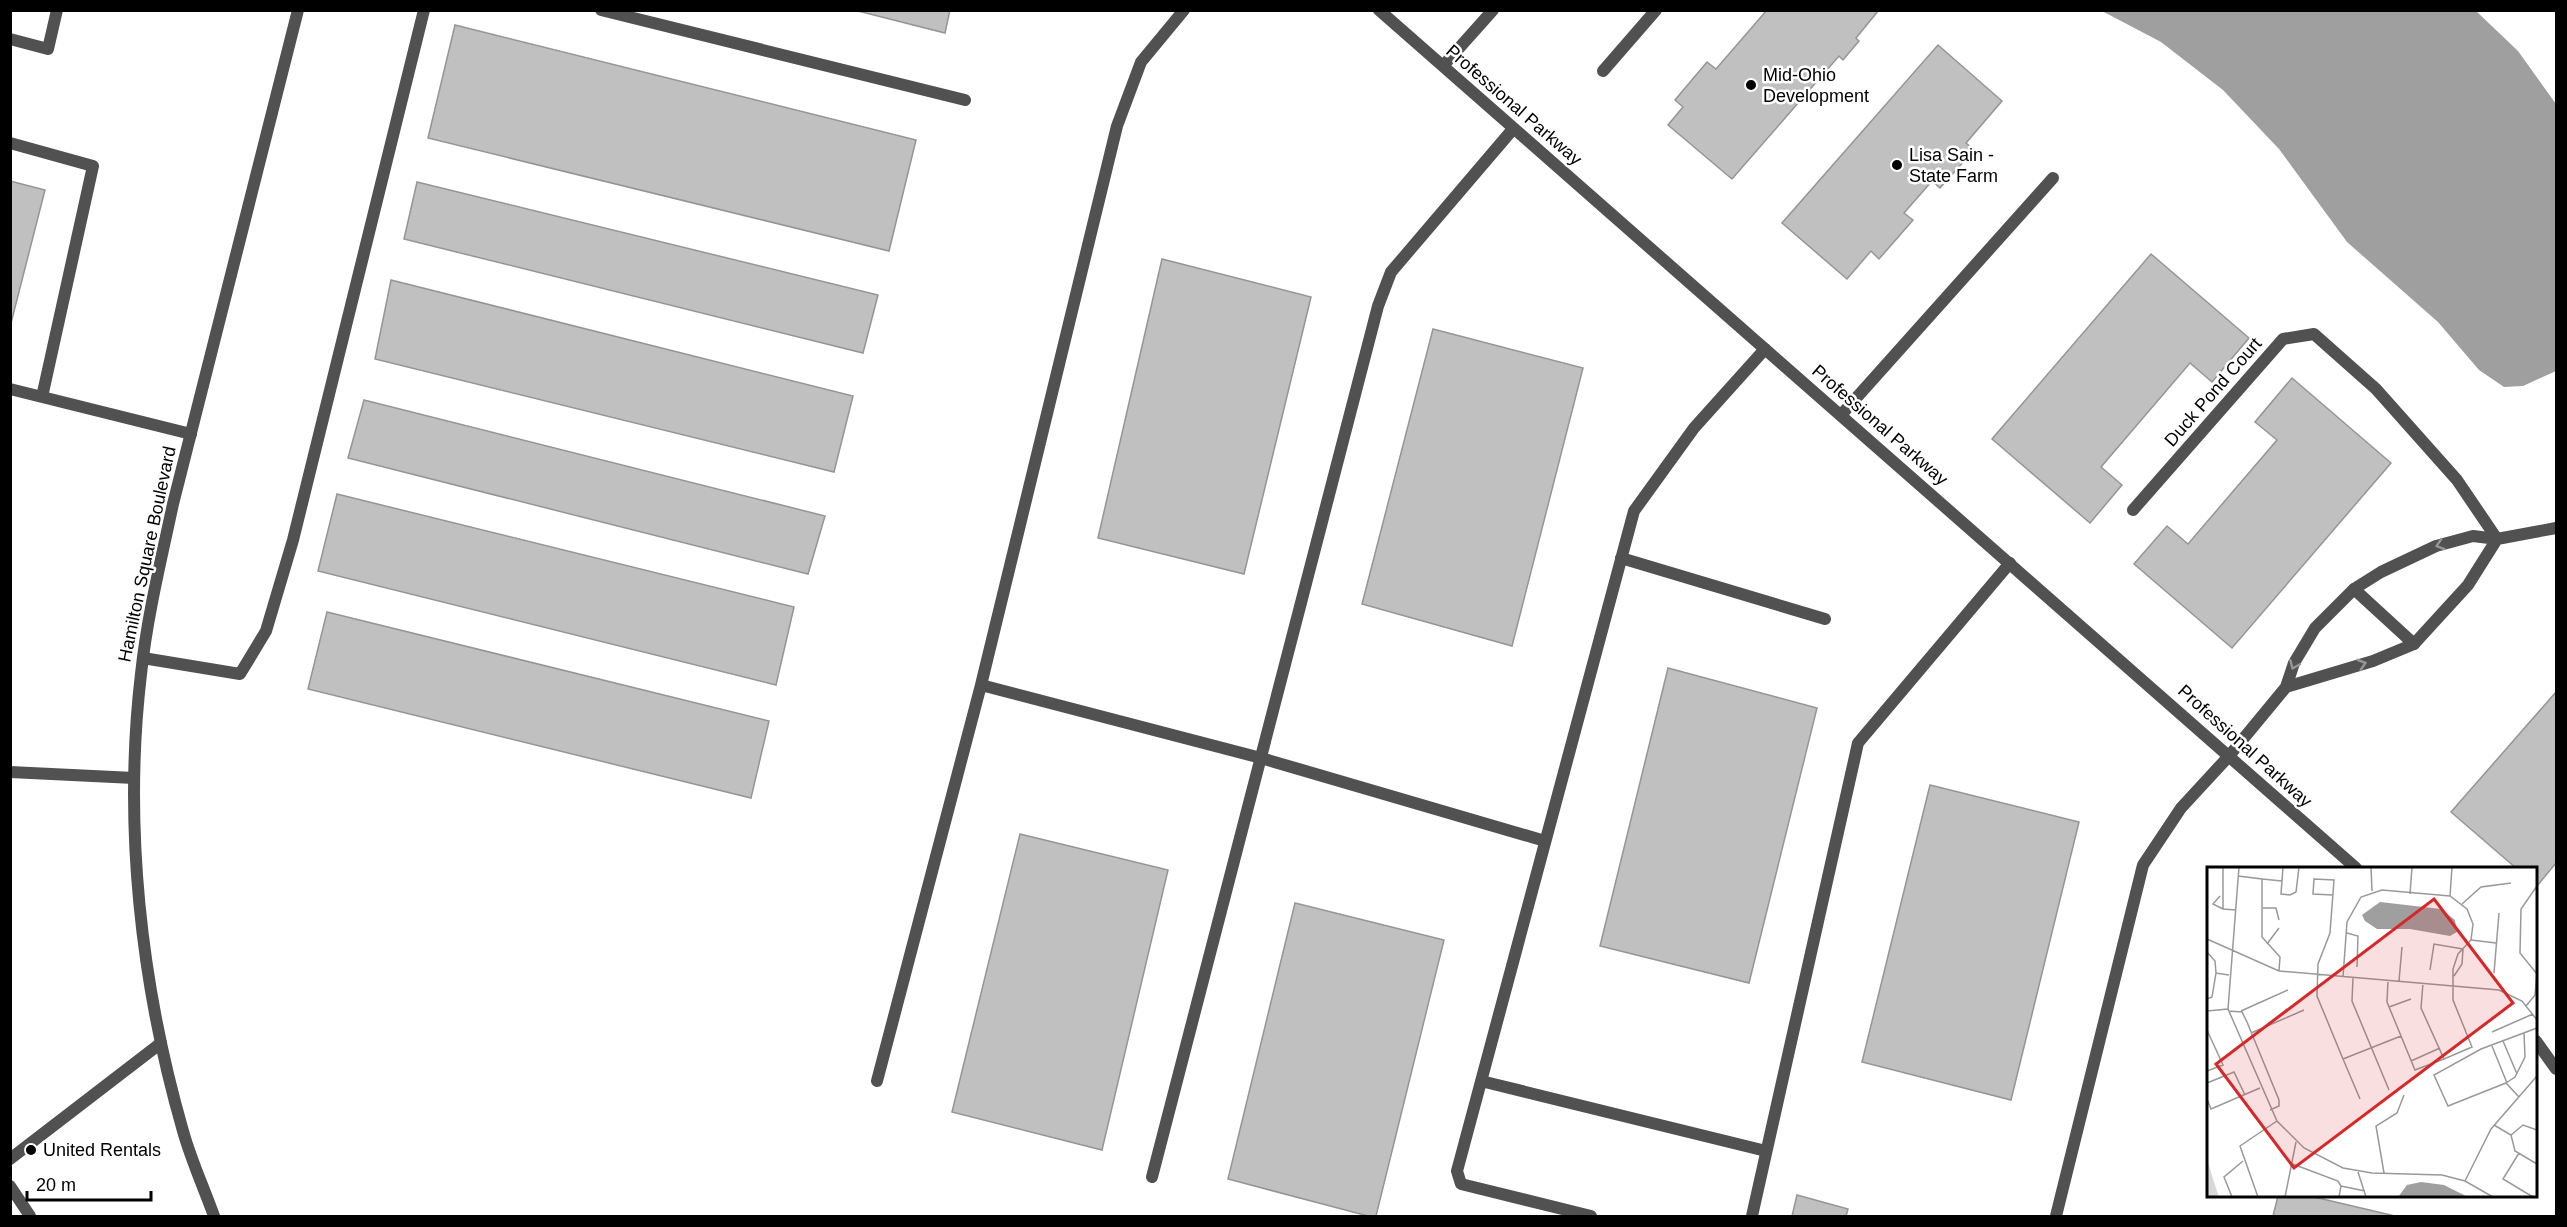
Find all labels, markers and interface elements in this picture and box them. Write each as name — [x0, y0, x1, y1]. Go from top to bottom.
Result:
street label: Professional Parkway — [1442, 41, 1586, 169]
place label: Mid-Ohio Development — [1763, 65, 1869, 106]
marker: Mid-Ohio Development — [1744, 78, 1758, 92]
place label: Lisa Sain - State Farm — [1909, 145, 1998, 186]
marker: Lisa Sain - State Farm — [1890, 158, 1904, 172]
street label: Duck Pond Court — [2160, 334, 2266, 450]
street label: Professional Parkway — [1808, 361, 1952, 489]
street label: Hamilton Square Boulevard — [114, 444, 180, 664]
one-way arrow — [2435, 538, 2446, 550]
one-way arrow — [2289, 659, 2301, 670]
one-way arrow — [2356, 659, 2367, 671]
street label: Professional Parkway — [2174, 681, 2316, 811]
inset map — [2207, 867, 2537, 1197]
place label: United Rentals — [43, 1140, 161, 1160]
marker: United Rentals — [24, 1143, 38, 1157]
scale bar — [27, 1164, 152, 1202]
text: 20 m — [36, 1175, 76, 1195]

